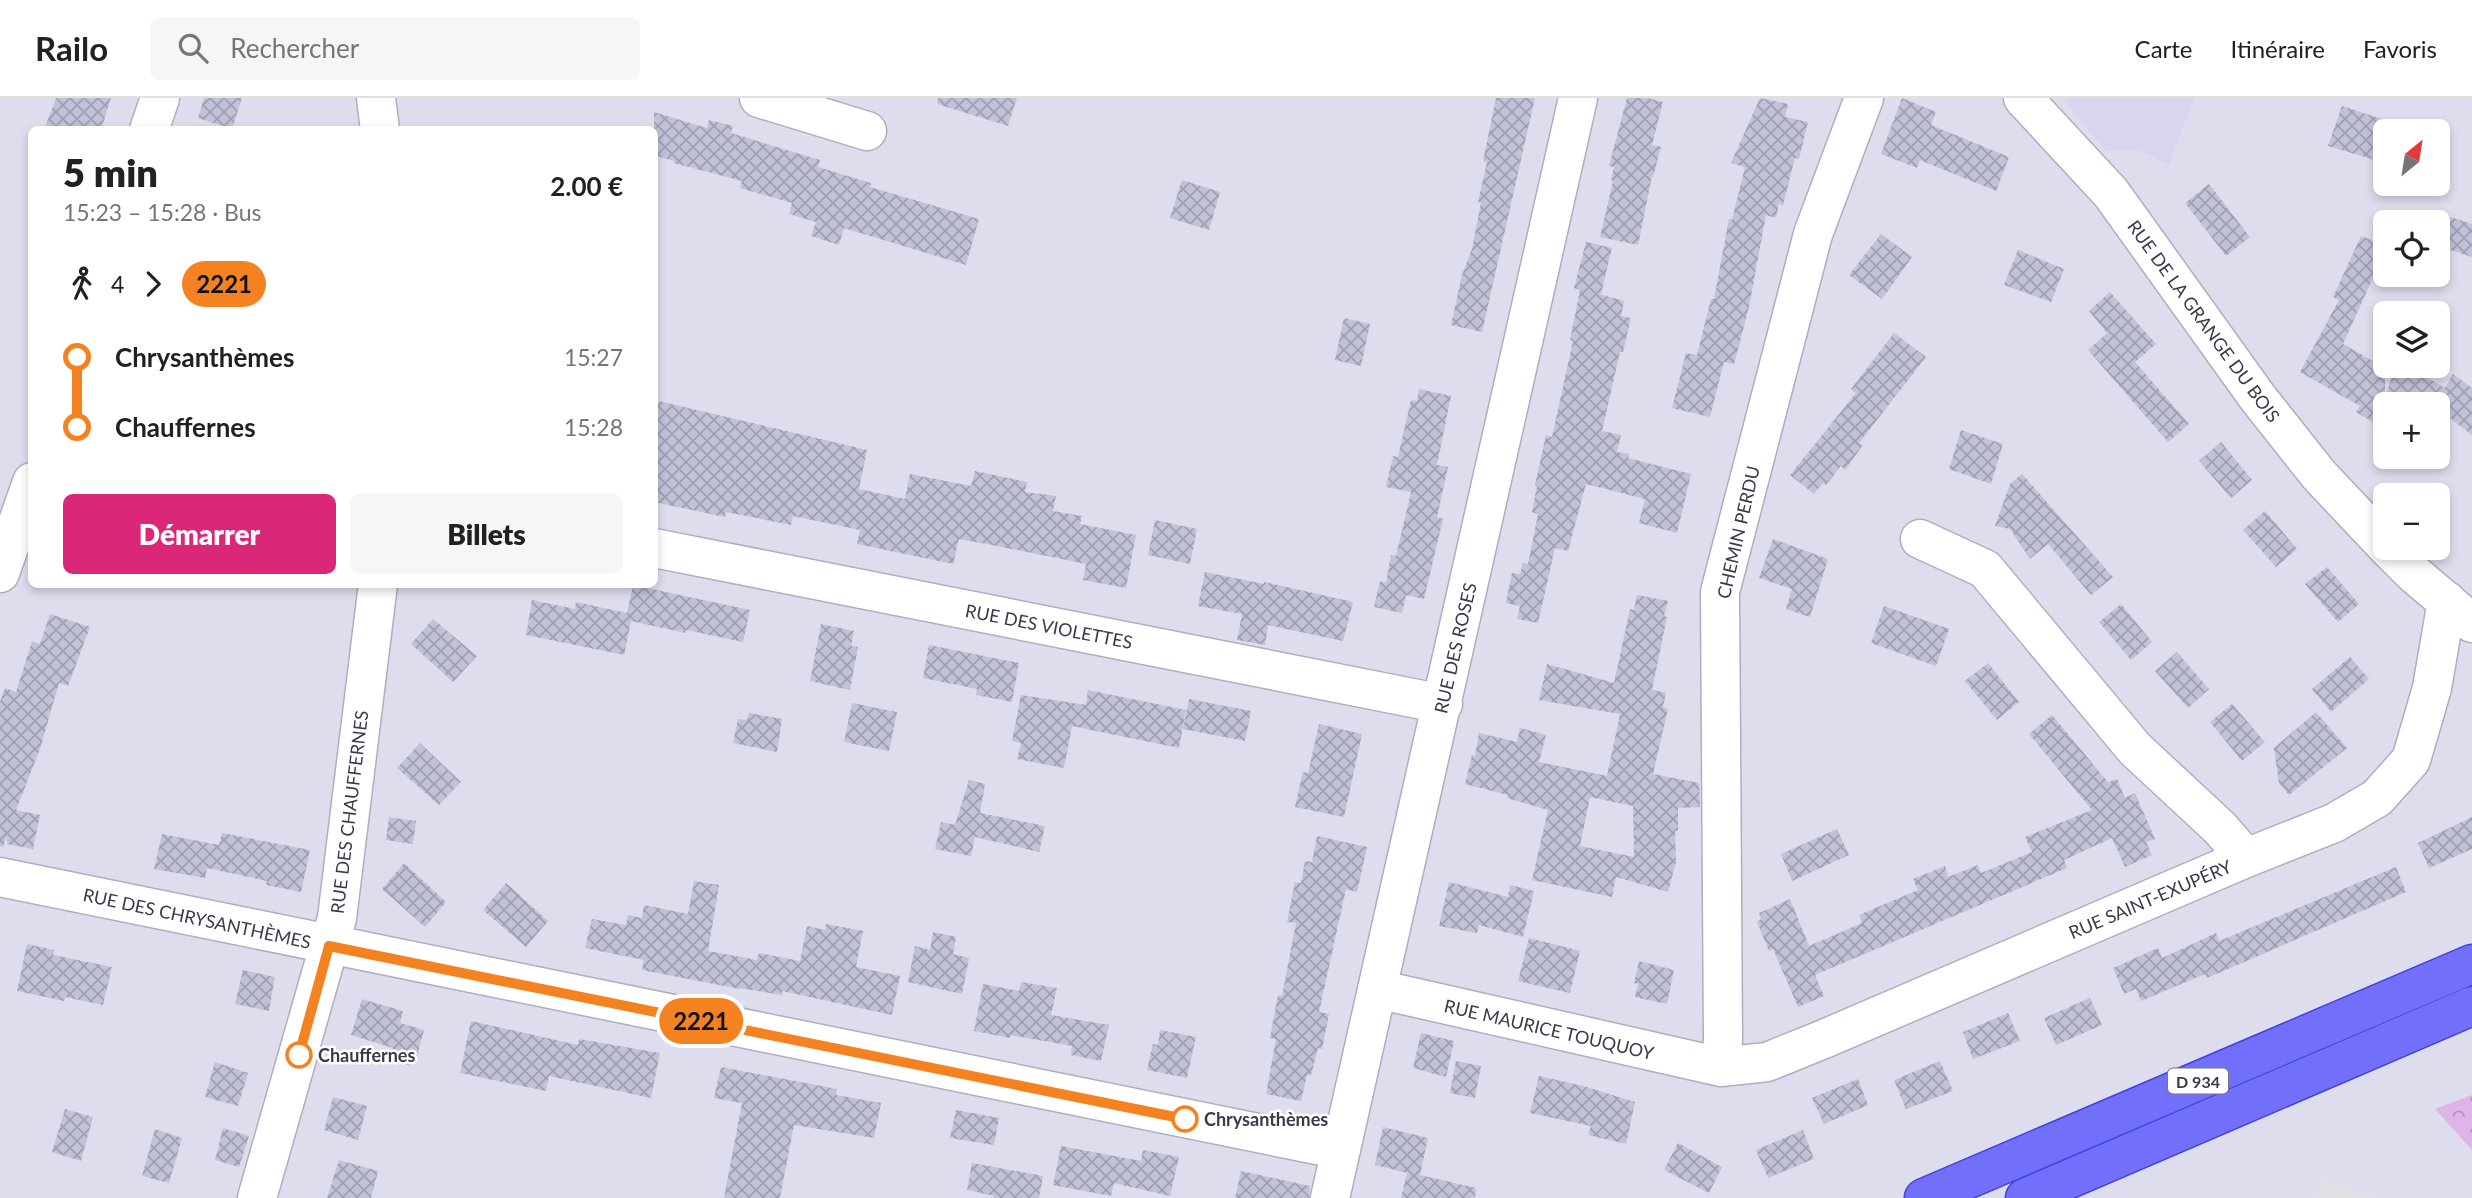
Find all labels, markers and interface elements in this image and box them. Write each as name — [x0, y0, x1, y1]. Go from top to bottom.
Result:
search box — [150, 17, 640, 80]
text: Railo — [35, 28, 108, 68]
icon: search — [174, 29, 212, 67]
text: Rechercher — [230, 32, 359, 64]
text: Carte — [2135, 34, 2193, 63]
text: Itinéraire — [2231, 34, 2325, 63]
text: Favoris — [2363, 34, 2437, 63]
north arrow — [2373, 119, 2450, 196]
map controls — [2373, 119, 2450, 560]
text: 5 min — [63, 149, 158, 195]
text: 2.00 € — [550, 170, 623, 202]
text: 15:23 – 15:28 · Bus — [63, 198, 262, 226]
button: locate — [2373, 210, 2450, 287]
street label: RUE DE LA GRANGE DU BOIS — [2123, 216, 2285, 426]
icon: walk — [63, 265, 101, 303]
icon: forward — [134, 265, 172, 303]
text: 2221 — [196, 269, 252, 298]
text: 4 — [111, 270, 124, 298]
button: layers — [2373, 301, 2450, 378]
text: Chrysanthèmes — [115, 341, 294, 373]
text: 15:27 — [564, 343, 623, 371]
button: + — [2373, 392, 2450, 469]
text: Chauffernes — [115, 411, 256, 443]
text: 15:28 — [564, 413, 623, 441]
street label: CHEMIN PERDU — [1712, 463, 1764, 601]
button: − — [2373, 483, 2450, 560]
button: Démarrer — [63, 494, 336, 574]
button: Billets — [350, 494, 623, 574]
street label: RUE DES ROSES — [1429, 581, 1481, 715]
street label: RUE DES VIOLETTES — [963, 599, 1135, 653]
street label: RUE DES CHAUFFERNES — [326, 709, 372, 915]
street label: RUE SAINT-EXUPÉRY — [2065, 854, 2235, 943]
street label: RUE DES CHRYSANTHÈMES — [81, 883, 313, 953]
street label: RUE MAURICE TOUQUOY — [1442, 994, 1657, 1064]
line badge: 2221 — [652, 998, 750, 1044]
text: 2221 — [673, 1006, 729, 1035]
marker: Chauffernes — [286, 1042, 312, 1068]
place label: Chauffernes — [318, 1044, 415, 1066]
road number: D 934 — [2168, 1068, 2228, 1093]
marker: Chrysanthèmes — [1172, 1106, 1198, 1132]
place label: Chrysanthèmes — [1204, 1108, 1328, 1130]

